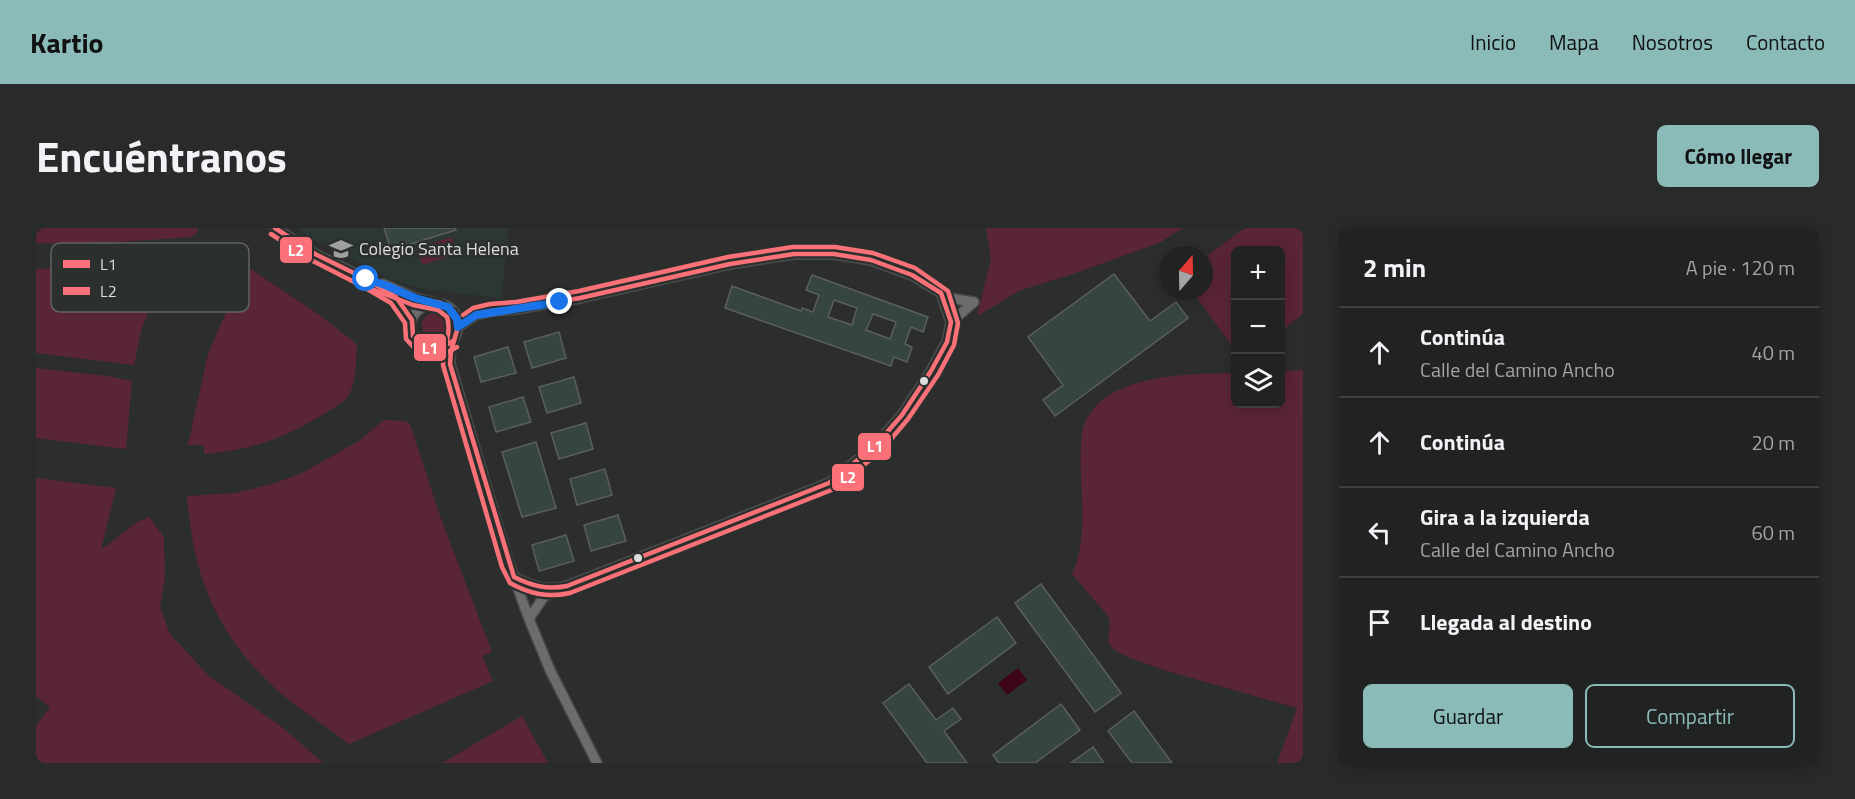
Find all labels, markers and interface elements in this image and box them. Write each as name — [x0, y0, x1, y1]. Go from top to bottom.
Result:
text: Kartio — [30, 21, 104, 64]
text: Inicio — [1470, 26, 1516, 58]
text: Mapa — [1549, 26, 1599, 58]
text: Nosotros — [1632, 26, 1713, 58]
text: Contacto — [1746, 26, 1825, 58]
text: Encuéntranos — [36, 124, 287, 188]
button: Cómo llegar — [1657, 125, 1819, 187]
place label: Colegio Santa Helena — [359, 235, 519, 262]
line badge: L2 — [279, 236, 313, 264]
school or university icon: Colegio Santa Helena — [328, 236, 354, 262]
text: L2 — [288, 238, 304, 262]
legend — [51, 243, 249, 312]
north arrow — [1159, 246, 1213, 300]
map controls — [1231, 246, 1285, 408]
button: + — [1231, 246, 1285, 300]
text: 2 min — [1363, 248, 1426, 287]
text: L1 — [100, 252, 117, 276]
text: A pie · 120 m — [1686, 252, 1795, 283]
route start — [352, 265, 378, 291]
text: L2 — [100, 279, 117, 303]
route end — [546, 288, 572, 314]
button: − — [1231, 300, 1285, 354]
text: Continúa — [1420, 320, 1505, 354]
line badge: L1 — [413, 333, 447, 362]
text: L1 — [422, 336, 438, 360]
icon: ahead — [1363, 336, 1396, 369]
text: 40 m — [1751, 337, 1795, 368]
button: layers — [1231, 354, 1285, 408]
text: Calle del Camino Ancho — [1420, 354, 1615, 385]
unlabelled marker — [918, 375, 930, 387]
text: Continúa — [1420, 425, 1505, 459]
icon: ahead — [1363, 426, 1396, 459]
text: 20 m — [1751, 427, 1795, 458]
line badge: L1 — [857, 432, 892, 461]
text: L1 — [867, 434, 883, 458]
line badge: L2 — [831, 463, 865, 492]
text: L2 — [840, 465, 856, 489]
text: Gira a la izquierda — [1420, 500, 1590, 534]
icon: left — [1363, 516, 1396, 549]
text: 60 m — [1751, 517, 1795, 548]
text: Calle del Camino Ancho — [1420, 534, 1615, 565]
unlabelled marker — [632, 552, 644, 564]
text: Llegada al destino — [1420, 605, 1592, 639]
icon: arrive — [1363, 606, 1396, 639]
button: Guardar — [1363, 684, 1573, 748]
button: Compartir — [1585, 684, 1795, 748]

